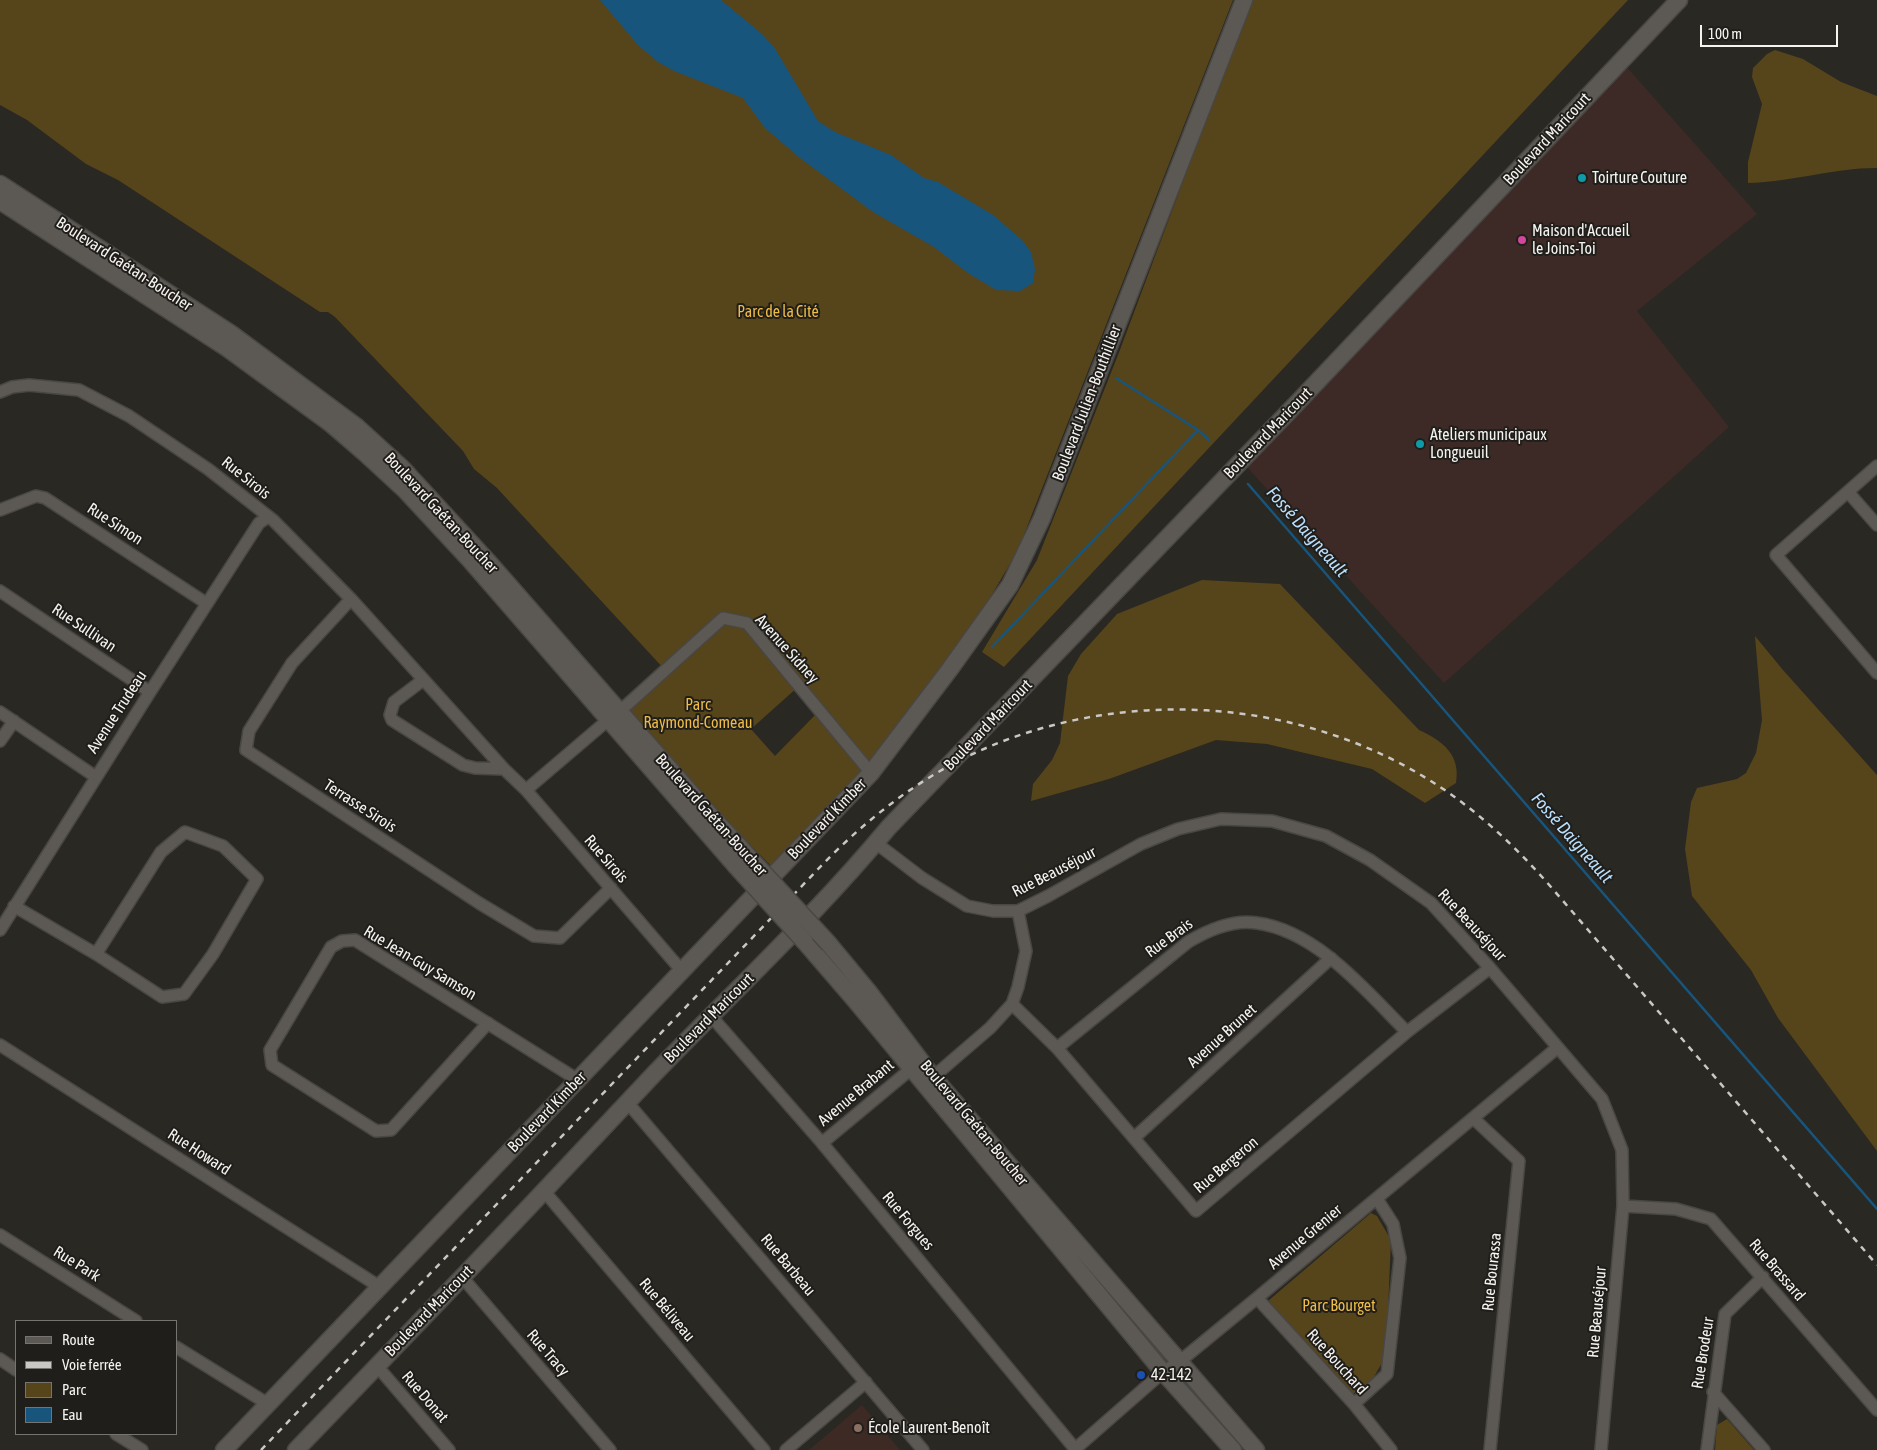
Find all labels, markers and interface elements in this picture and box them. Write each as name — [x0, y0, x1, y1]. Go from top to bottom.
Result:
scale bar — [1702, 15, 1840, 47]
text: 100 m — [1708, 25, 1742, 42]
street label: Boulevard Maricourt — [1499, 89, 1595, 189]
place label: Toirture Couture — [1592, 168, 1687, 188]
marker: Toirture Couture — [1576, 172, 1588, 184]
street label: Boulevard Gaétan-Boucher — [53, 213, 195, 315]
place label: Maison d'Accueil le Joins-Toi — [1532, 221, 1630, 259]
marker: Maison d'Accueil le Joins-Toi — [1516, 234, 1528, 246]
park label: Parc de la Cité — [737, 302, 819, 322]
street label: Boulevard Julien-Bouthillier — [1048, 322, 1126, 484]
street label: Boulevard Maricourt — [1220, 383, 1316, 483]
place label: Ateliers municipaux Longueuil — [1430, 425, 1547, 463]
marker: Ateliers municipaux Longueuil — [1414, 438, 1426, 450]
street label: Boulevard Gaétan-Boucher — [380, 449, 502, 577]
street label: Rue Sirois — [218, 453, 274, 503]
water label: Fossé Daigneault — [1262, 482, 1352, 582]
street label: Rue Simon — [84, 499, 146, 549]
street label: Rue Sullivan — [48, 600, 120, 656]
street label: Avenue Sidney — [751, 611, 823, 687]
street label: Avenue Trudeau — [83, 667, 151, 757]
street label: Boulevard Maricourt — [940, 675, 1036, 775]
park label: Parc Raymond-Comeau — [643, 695, 753, 733]
street label: Boulevard Gaétan-Boucher — [651, 750, 771, 880]
street label: Terrasse Sirois — [320, 775, 400, 837]
street label: Boulevard Kimber — [784, 775, 870, 863]
water label: Fossé Daigneault — [1527, 788, 1617, 888]
street label: Rue Sirois — [580, 831, 632, 887]
street label: Rue Beauséjour — [1009, 843, 1099, 901]
street label: Rue Beauséjour — [1434, 885, 1510, 965]
street label: Rue Brais — [1142, 914, 1196, 962]
street label: Rue Jean-Guy Samson — [360, 922, 480, 1004]
street label: Boulevard Maricourt — [660, 969, 758, 1067]
street label: Avenue Brunet — [1184, 1000, 1260, 1072]
street label: Avenue Brabant — [814, 1056, 898, 1130]
street label: Boulevard Gaétan-Boucher — [916, 1056, 1032, 1190]
street label: Boulevard Kimber — [504, 1068, 590, 1156]
street label: Rue Howard — [164, 1125, 234, 1179]
street label: Rue Bergeron — [1190, 1133, 1262, 1197]
street label: Rue Forgues — [878, 1188, 938, 1254]
street label: Avenue Grenier — [1264, 1201, 1346, 1273]
street label: Rue Barbeau — [757, 1230, 819, 1300]
street label: Rue Bourassa — [1478, 1232, 1506, 1312]
street label: Rue Brassard — [1745, 1235, 1809, 1305]
street label: Rue Park — [50, 1242, 104, 1286]
street label: Boulevard Maricourt — [381, 1261, 477, 1361]
street label: Rue Beauséjour — [1583, 1265, 1611, 1359]
street label: Rue Béliveau — [635, 1274, 699, 1346]
park label: Parc Bourget — [1302, 1296, 1376, 1316]
street label: Rue Brodeur — [1688, 1316, 1718, 1390]
legend — [15, 1320, 178, 1435]
street label: Rue Bouchard — [1303, 1325, 1371, 1399]
street label: Rue Tracy — [523, 1326, 573, 1380]
text: Route — [62, 1331, 95, 1348]
text: Voie ferrée — [62, 1356, 122, 1373]
place label: 42-142 — [1151, 1365, 1192, 1385]
street label: Rue Donat — [398, 1368, 452, 1426]
marker: 42-142 — [1135, 1369, 1147, 1381]
text: Parc — [62, 1381, 86, 1398]
text: Eau — [62, 1406, 83, 1423]
place label: École Laurent-Benoît — [868, 1418, 990, 1438]
marker: École Laurent-Benoît — [852, 1422, 864, 1434]

